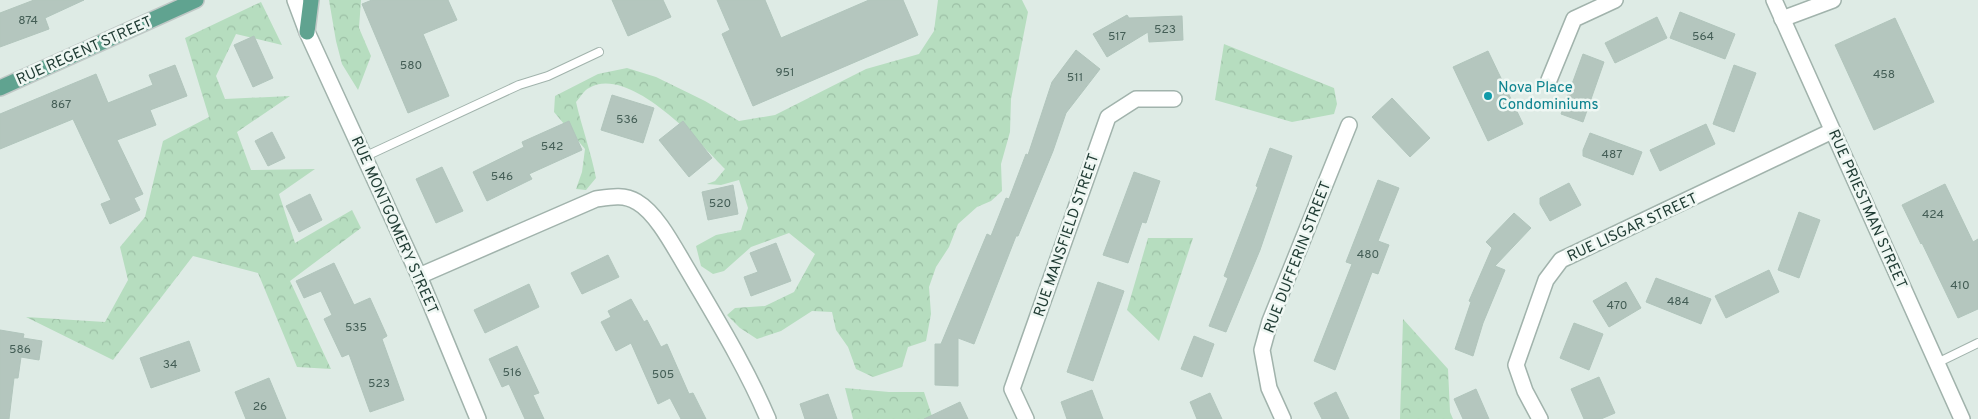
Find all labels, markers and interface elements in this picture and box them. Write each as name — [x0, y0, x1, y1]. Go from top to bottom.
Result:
street label: RUE REGENT STREET — [14, 13, 155, 90]
house number: 874 — [18, 13, 38, 29]
house number: 523 — [1154, 22, 1176, 38]
house number: 517 — [1108, 29, 1126, 45]
house number: 564 — [1692, 29, 1714, 45]
house number: 580 — [400, 58, 422, 74]
house number: 951 — [775, 65, 795, 81]
house number: 458 — [1873, 67, 1895, 83]
house number: 511 — [1067, 70, 1083, 86]
place label: Nova Place Condominiums — [1498, 79, 1599, 115]
marker: Nova Place Condominiums — [1482, 90, 1494, 102]
house number: 867 — [51, 97, 71, 113]
house number: 536 — [616, 112, 638, 128]
street label: RUE PRIESTMAN STREET — [1823, 127, 1910, 292]
street label: RUE MONTGOMERY STREET — [346, 134, 441, 317]
house number: 542 — [541, 139, 563, 155]
house number: 487 — [1602, 147, 1622, 163]
street label: RUE MANSFIELD STREET — [1031, 151, 1104, 320]
house number: 546 — [491, 169, 513, 185]
street label: RUE DUFFERIN STREET — [1261, 179, 1336, 336]
street label: RUE LISGAR STREET — [1564, 190, 1701, 267]
house number: 520 — [709, 196, 731, 212]
house number: 424 — [1922, 207, 1944, 223]
house number: 480 — [1357, 247, 1379, 263]
house number: 410 — [1950, 278, 1970, 294]
house number: 484 — [1667, 294, 1689, 310]
house number: 470 — [1607, 298, 1627, 314]
house number: 535 — [345, 320, 367, 336]
house number: 586 — [9, 342, 31, 358]
house number: 34 — [163, 357, 177, 373]
house number: 516 — [502, 365, 522, 381]
house number: 505 — [652, 367, 674, 383]
house number: 523 — [368, 376, 390, 392]
house number: 26 — [253, 399, 267, 415]

